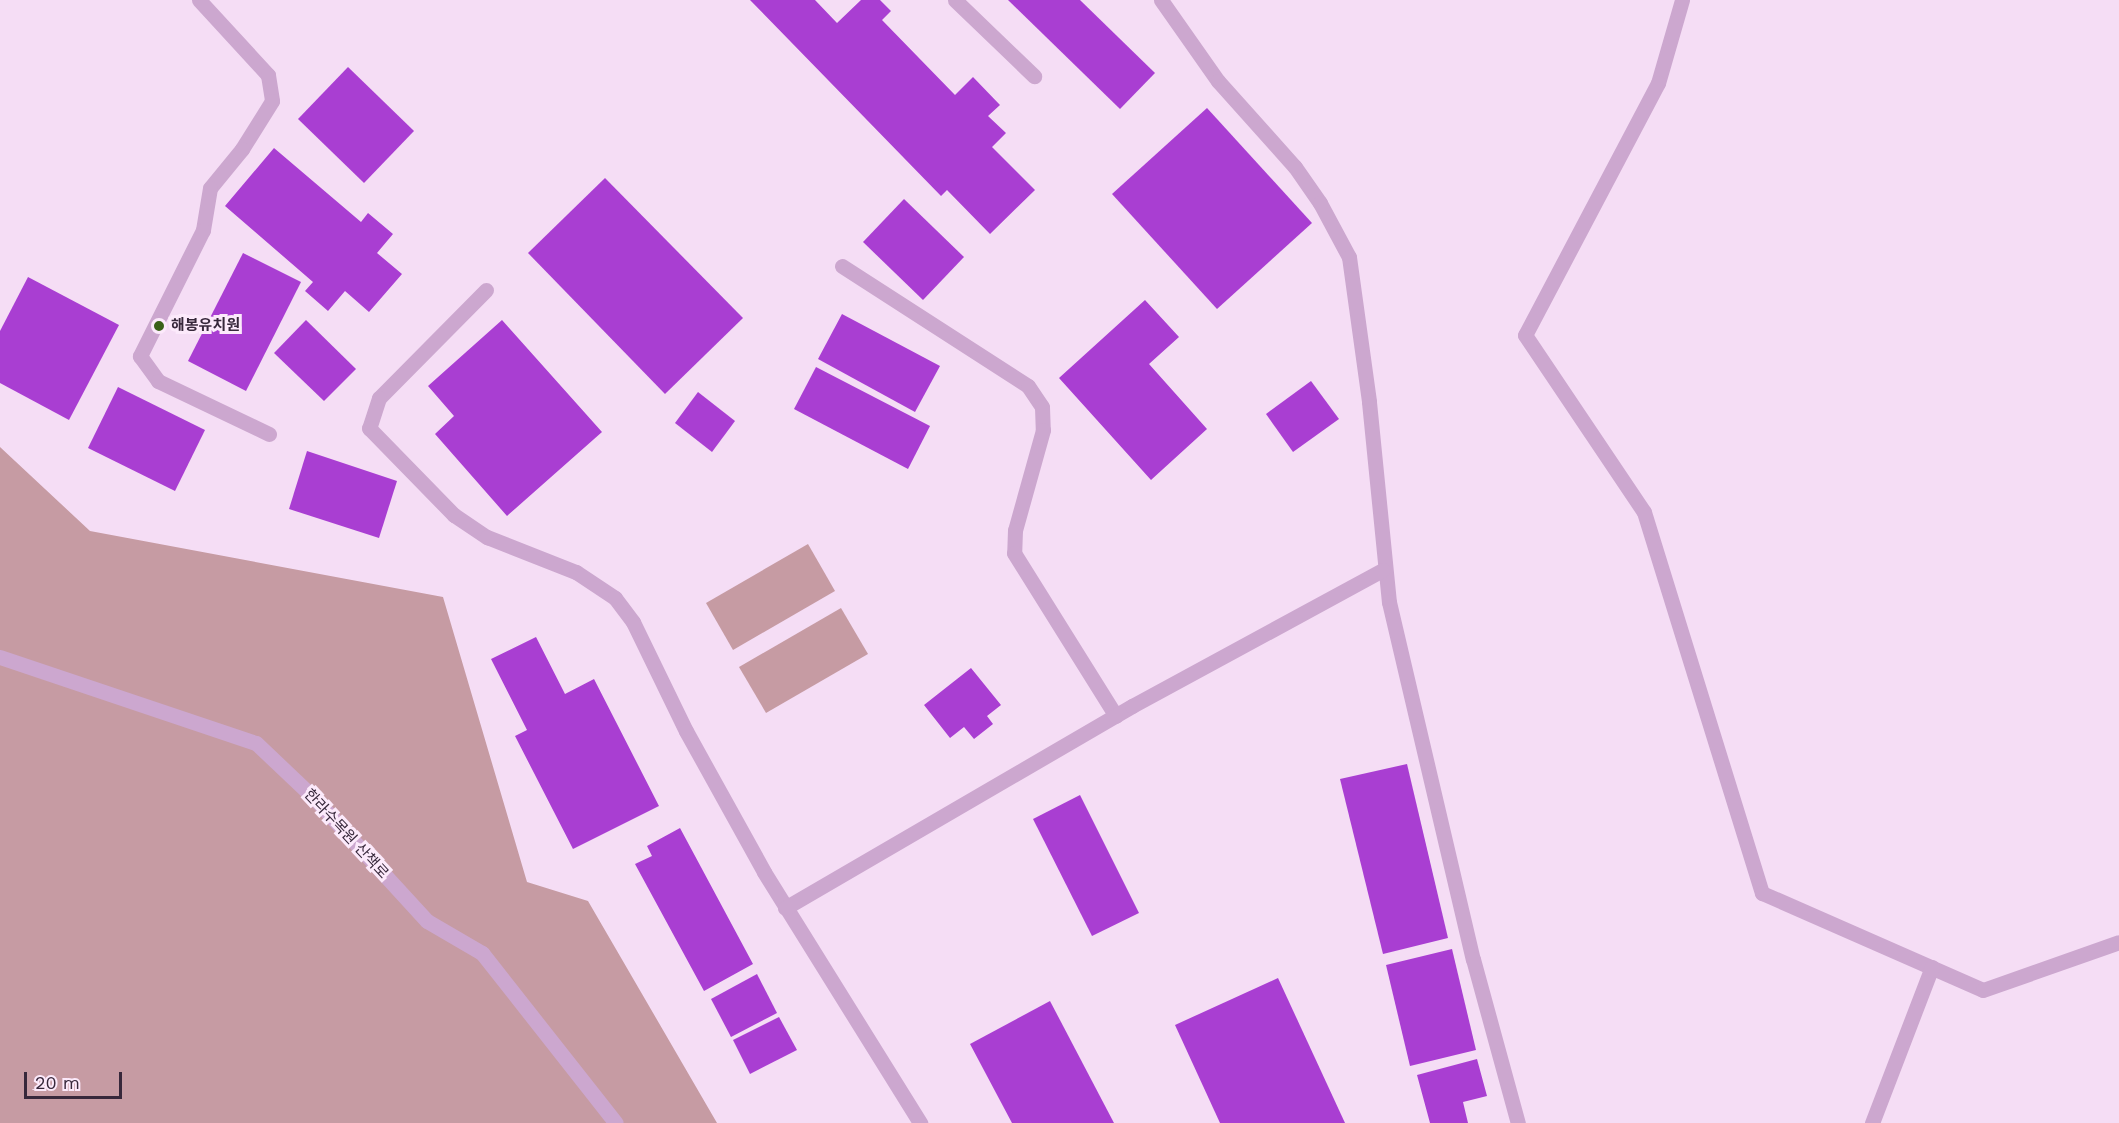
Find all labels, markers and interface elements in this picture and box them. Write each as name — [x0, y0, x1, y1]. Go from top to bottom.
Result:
place label: 해봉유치원 — [171, 317, 240, 335]
marker: 해봉유치원 — [152, 319, 166, 333]
street label: 한라수목원 산책로 — [300, 786, 392, 882]
scale bar — [27, 1060, 124, 1098]
text: 20 m — [35, 1072, 80, 1093]

